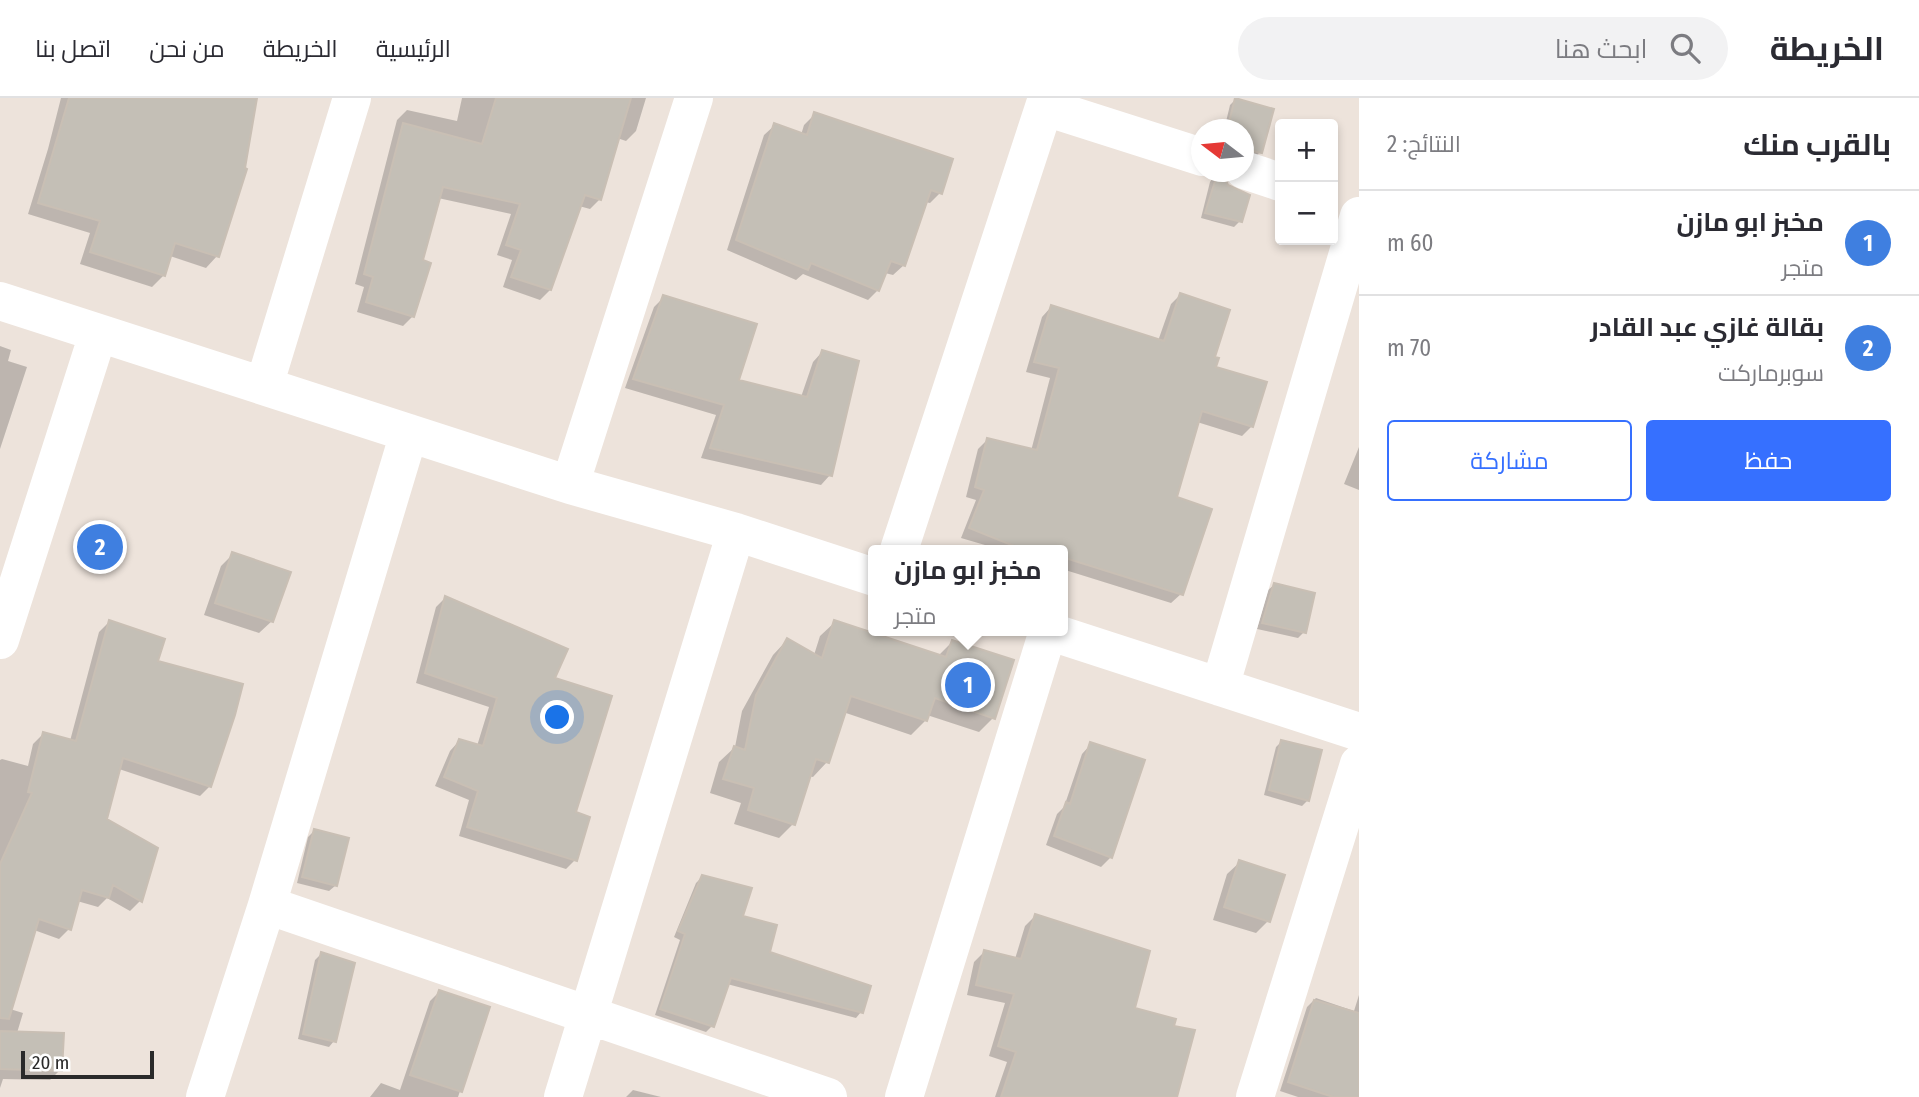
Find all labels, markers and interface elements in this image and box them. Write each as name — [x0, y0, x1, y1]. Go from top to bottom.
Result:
search box — [1238, 17, 1728, 80]
icon: search — [1666, 29, 1704, 67]
text: الخريطة — [1770, 29, 1884, 69]
text: ابحث هنا — [1555, 34, 1648, 65]
text: اتصل بنا — [35, 35, 111, 63]
text: من نحن — [149, 35, 225, 63]
text: الخريطة — [263, 35, 338, 63]
text: الرئيسية — [376, 35, 451, 63]
north arrow — [1191, 119, 1254, 182]
map controls — [1275, 119, 1338, 245]
button: + — [1275, 119, 1338, 182]
text: بالقرب منك — [1743, 127, 1891, 163]
text: النتائج: 2 — [1387, 130, 1461, 158]
button: − — [1275, 182, 1338, 245]
text: مخبز ابو مازن — [1677, 207, 1824, 238]
text: 60 m — [1387, 229, 1434, 257]
text: 1 — [1863, 229, 1873, 257]
text: متجر — [1782, 254, 1824, 282]
text: بقالة غازي عبد القادر — [1590, 312, 1824, 343]
text: 70 m — [1387, 334, 1431, 362]
text: 2 — [1863, 334, 1873, 362]
text: سوبرماركت — [1718, 359, 1824, 387]
button: مشاركة — [1387, 420, 1632, 501]
button: حفظ — [1646, 420, 1891, 501]
pin: 2 — [77, 521, 123, 573]
popup — [868, 545, 1068, 636]
text: مخبز ابو مازن — [894, 555, 1042, 586]
text: متجر — [894, 602, 937, 630]
pin: 1 — [945, 659, 991, 711]
your location — [540, 700, 574, 734]
scale bar — [21, 1048, 154, 1080]
text: 20 m — [32, 1051, 69, 1074]

